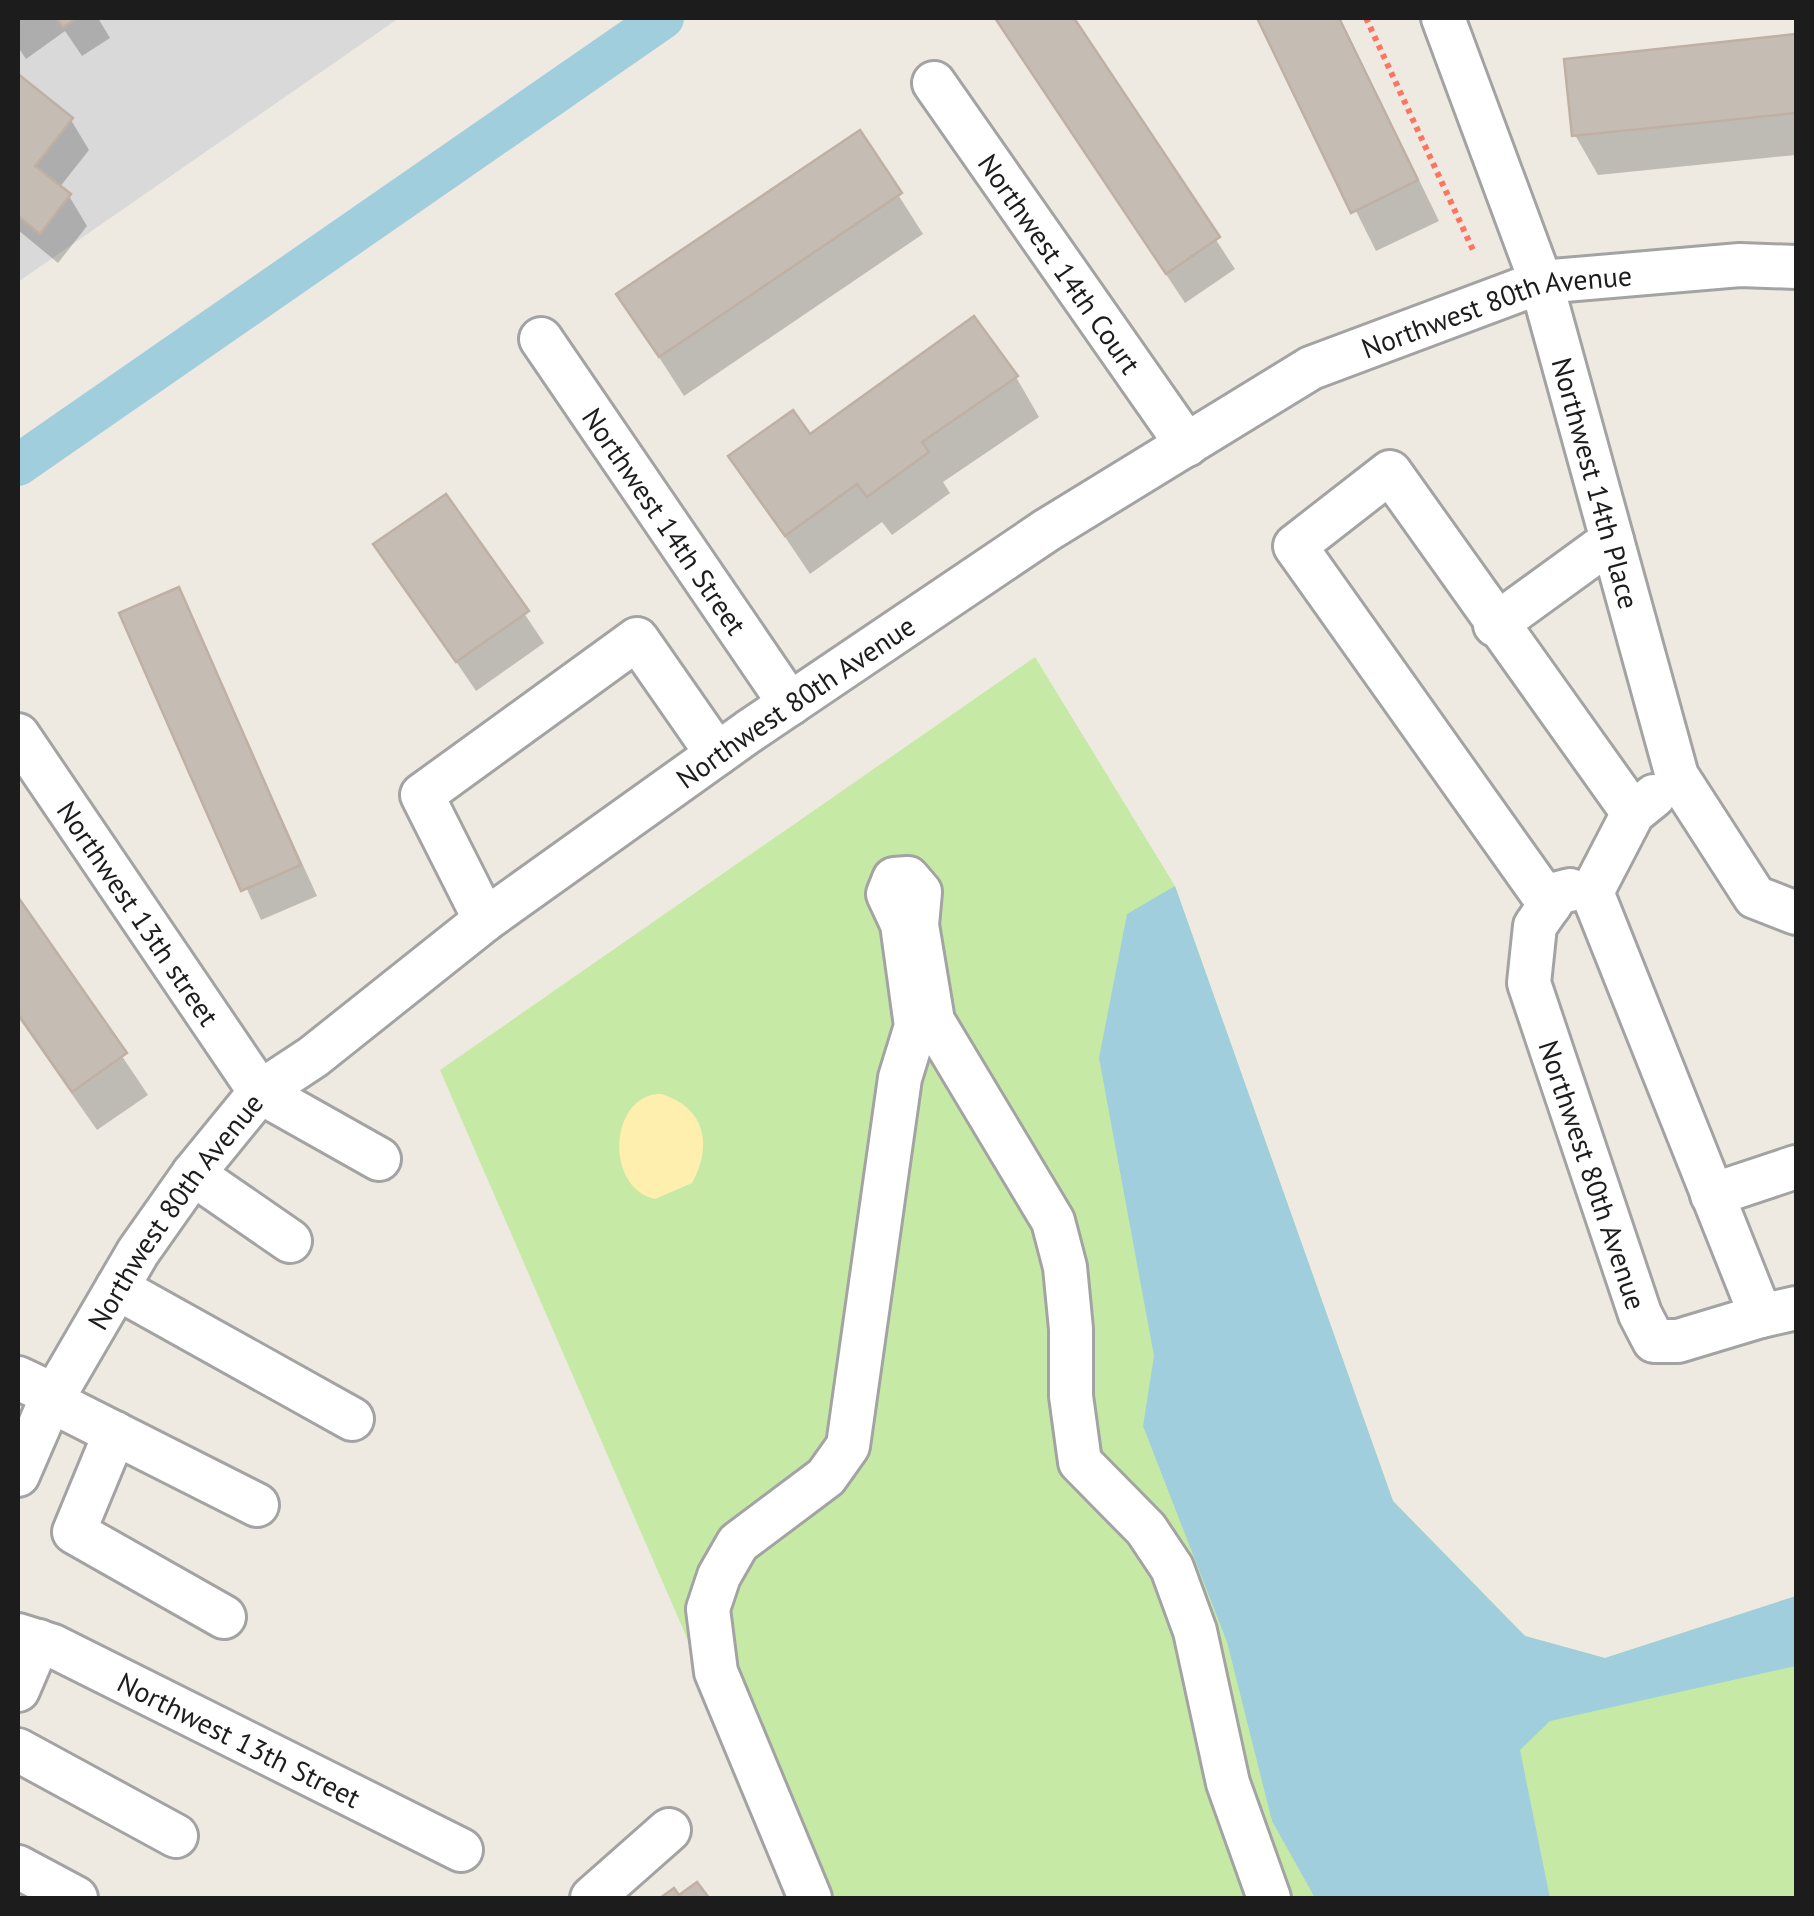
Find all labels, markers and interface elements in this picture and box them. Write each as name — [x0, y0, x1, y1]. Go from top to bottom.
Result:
street label: Northwest 14th Court — [970, 146, 1150, 381]
street label: Northwest 80th Avenue — [1356, 256, 1633, 366]
street label: Northwest 14th Place — [1544, 353, 1649, 613]
street label: Northwest 14th Street — [575, 400, 756, 642]
street label: Northwest 80th Avenue — [668, 606, 922, 796]
street label: Northwest 13th street — [49, 793, 228, 1033]
street label: Northwest 80th Avenue — [1531, 1035, 1656, 1314]
street label: Northwest 80th Avenue — [78, 1085, 271, 1336]
street label: Northwest 13th Street — [112, 1663, 367, 1816]

